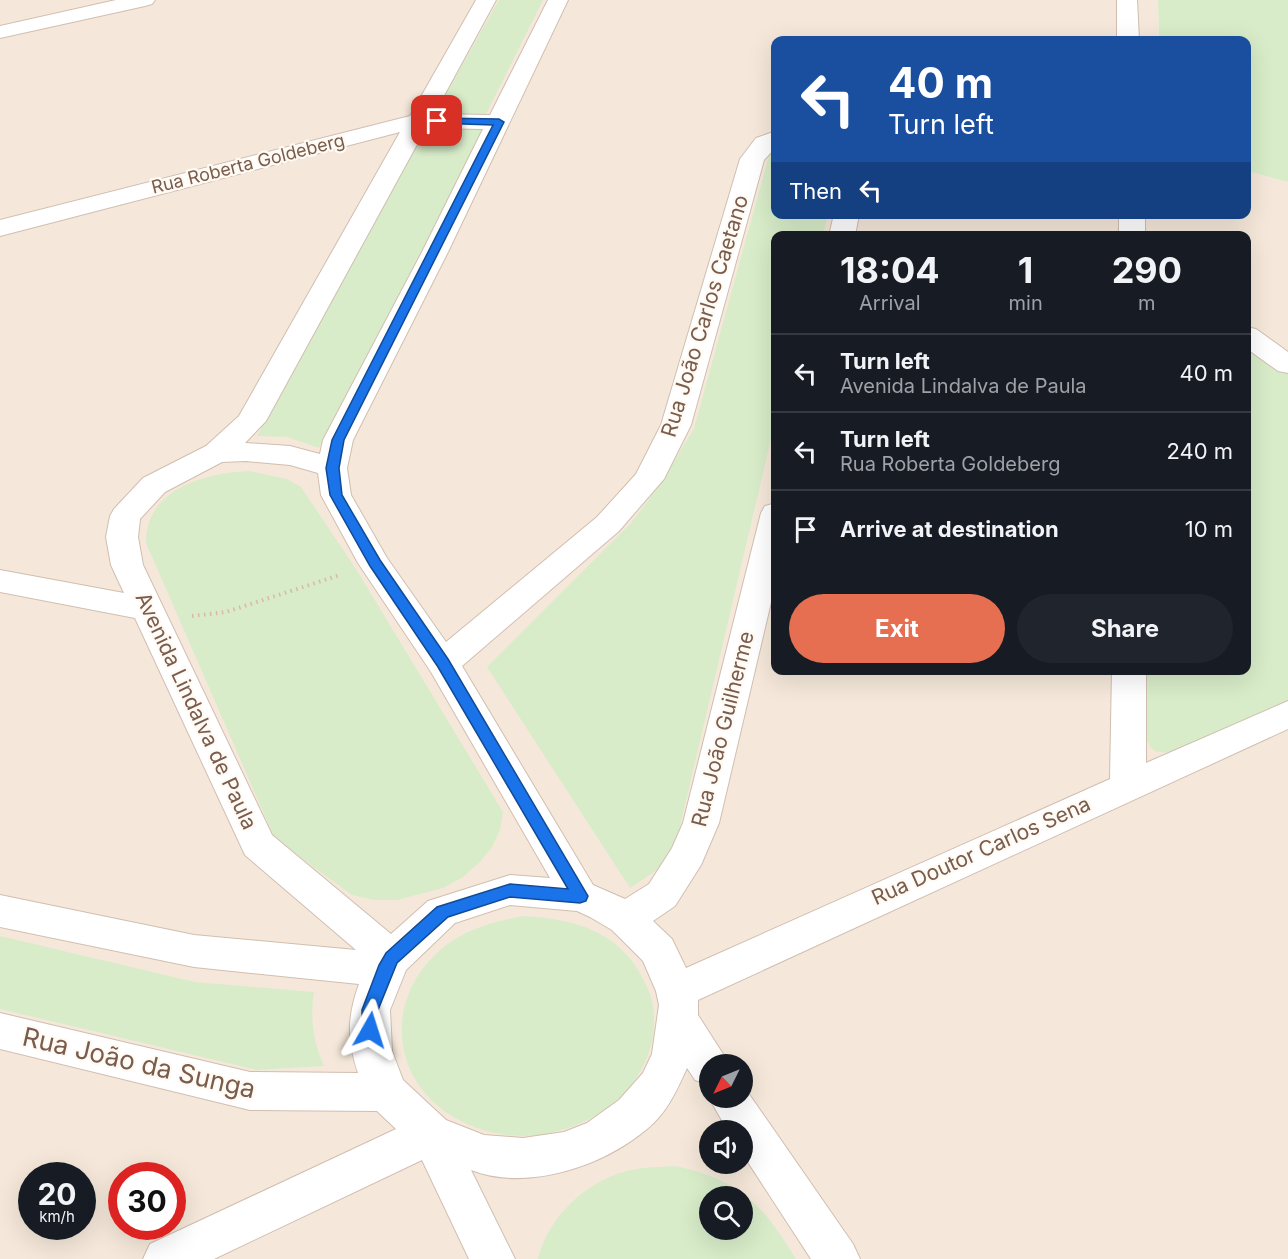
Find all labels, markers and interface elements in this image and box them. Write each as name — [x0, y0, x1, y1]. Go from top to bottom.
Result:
text: 40 m — [888, 57, 993, 108]
icon: left — [789, 60, 867, 138]
pin — [411, 95, 462, 146]
icon: arrive — [420, 104, 453, 137]
text: Turn left — [888, 108, 994, 141]
street label: Rua Roberta Goldeberg — [149, 129, 347, 198]
icon: left — [854, 174, 887, 207]
text: Then — [789, 178, 842, 204]
street label: Rua João Carlos Caetano — [656, 192, 753, 440]
text: 18:04 — [840, 248, 940, 292]
text: 1 — [1018, 248, 1033, 292]
text: 290 — [1112, 248, 1182, 292]
text: Arrival — [859, 291, 921, 315]
text: min — [1009, 291, 1043, 315]
text: m — [1138, 291, 1156, 315]
text: Turn left — [840, 348, 930, 374]
icon: left — [789, 357, 822, 390]
text: 40 m — [1179, 360, 1233, 386]
text: Avenida Lindalva de Paula — [840, 374, 1087, 398]
text: Turn left — [840, 426, 930, 452]
icon: left — [789, 435, 822, 468]
text: 240 m — [1166, 438, 1233, 464]
text: Rua Roberta Goldeberg — [840, 452, 1060, 476]
icon: arrive — [789, 513, 822, 546]
text: Arrive at destination — [840, 516, 1059, 542]
text: 10 m — [1185, 516, 1233, 542]
street label: Avenida Lindalva de Paula — [130, 588, 262, 833]
button: Exit — [789, 594, 1005, 663]
button: Share — [1017, 594, 1233, 663]
street label: Rua João Guilherme — [686, 629, 759, 829]
street label: Rua Doutor Carlos Sena — [868, 791, 1094, 910]
position arrow — [338, 998, 402, 1062]
street label: Rua João da Sunga — [20, 1021, 259, 1104]
north arrow — [699, 1054, 753, 1108]
map controls — [699, 1054, 753, 1240]
button: sound — [699, 1120, 753, 1174]
speed limit sign: 30 — [108, 1162, 186, 1240]
text: 20 — [37, 1176, 77, 1212]
button: search — [699, 1186, 753, 1240]
text: km/h — [39, 1207, 75, 1226]

